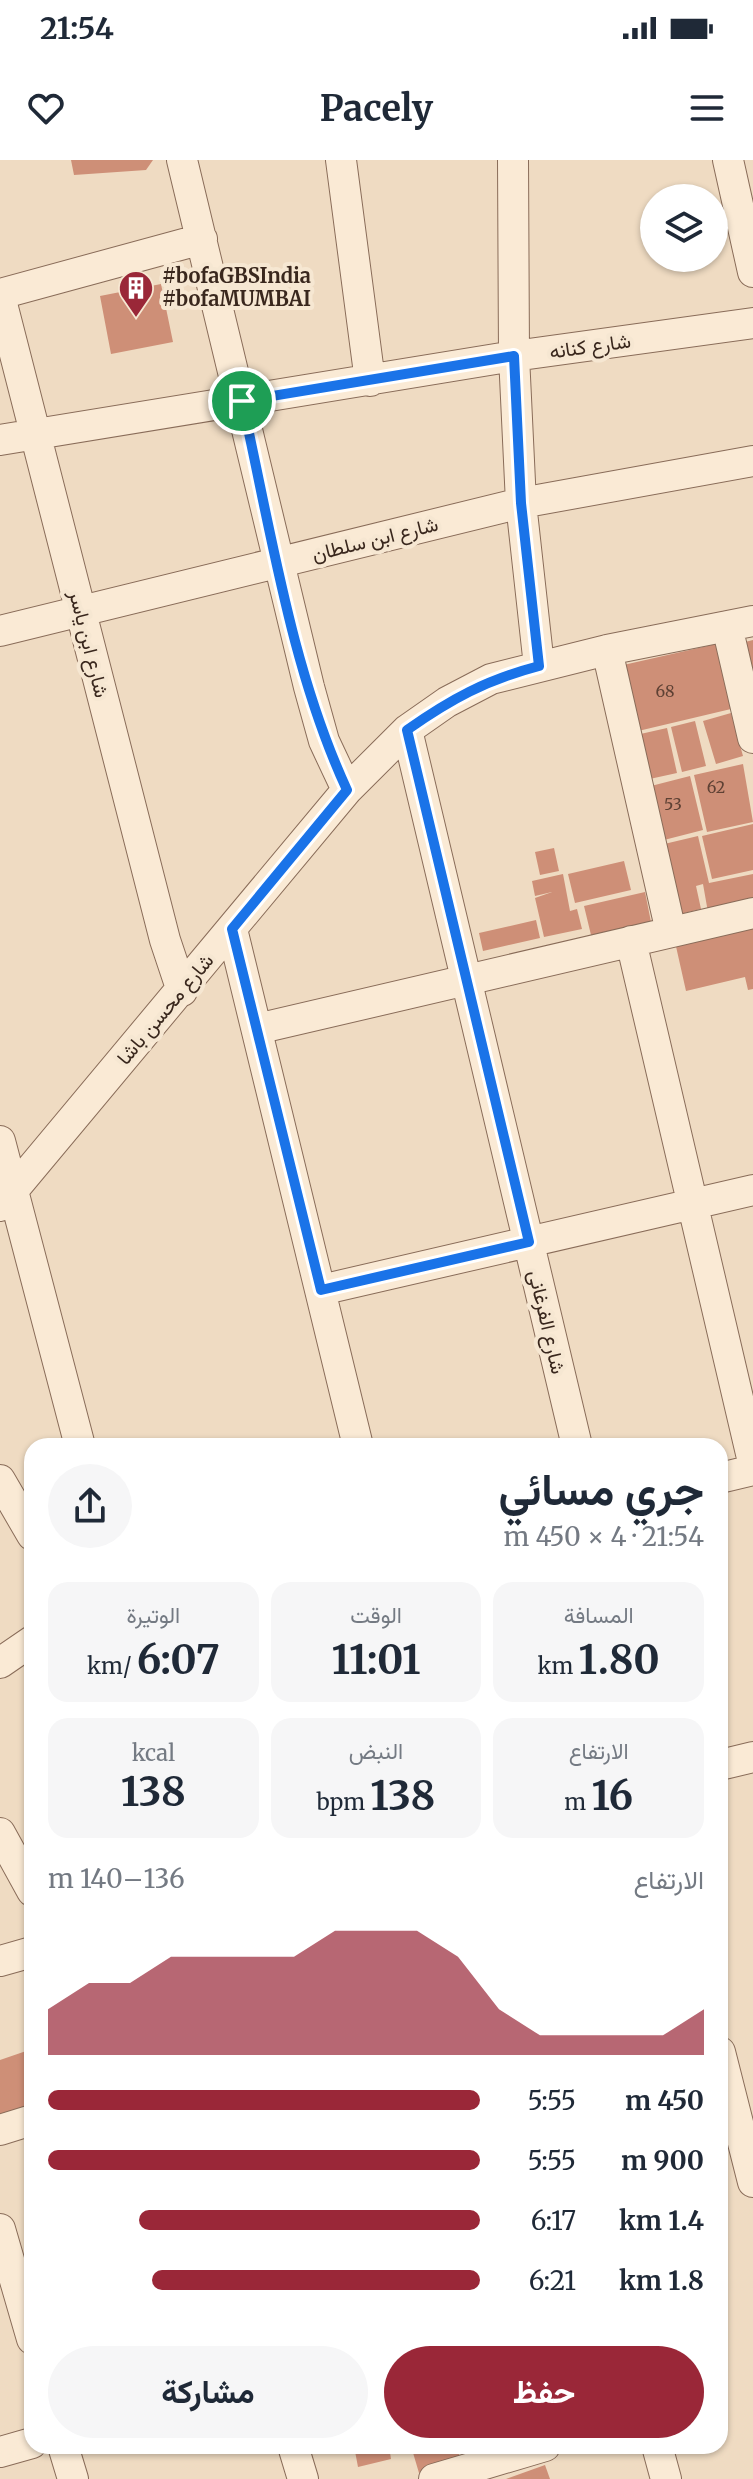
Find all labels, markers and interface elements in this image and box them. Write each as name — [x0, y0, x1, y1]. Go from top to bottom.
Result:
text: 21:54 — [40, 9, 114, 47]
icon: heart — [24, 86, 68, 130]
text: Pacely — [320, 86, 433, 131]
icon: menu — [685, 86, 729, 130]
map controls — [640, 184, 728, 272]
button: layers — [640, 184, 728, 272]
place label: #bofaGBSIndia #bofaMUMBAI — [162, 263, 311, 311]
building icon: #bofaGBSIndia #bofaMUMBAI — [117, 269, 155, 319]
street label: شارع كنانه — [548, 327, 632, 366]
pin — [208, 367, 276, 435]
icon: arrive — [220, 379, 264, 423]
street label: شارع ابن سلطان — [309, 511, 441, 568]
street label: شارع ابن ياسر — [62, 587, 115, 701]
house number: 68 — [655, 681, 675, 701]
house number: 62 — [707, 777, 725, 797]
house number: 53 — [664, 794, 682, 814]
street label: شارع محسن باشا — [111, 948, 220, 1071]
street label: شارع الفرغانى — [521, 1268, 572, 1377]
text: جري مسائي — [498, 1462, 704, 1517]
button: share — [48, 1464, 132, 1548]
text: 21:54 · 4 × 450 m — [503, 1520, 704, 1553]
text: الوتيرة — [126, 1601, 180, 1629]
text: الوقت — [350, 1601, 402, 1629]
text: المسافة — [564, 1601, 634, 1629]
text: 6:07 — [137, 1635, 220, 1685]
text: 11:01 — [332, 1635, 421, 1685]
text: 1.80 — [579, 1635, 660, 1685]
text: /km — [87, 1652, 137, 1680]
text: km — [538, 1652, 579, 1680]
text: النبض — [349, 1737, 403, 1765]
text: الارتفاع — [569, 1737, 629, 1765]
text: kcal — [132, 1739, 175, 1767]
text: 138 — [121, 1767, 186, 1817]
text: 138 — [370, 1771, 435, 1821]
text: 16 — [591, 1771, 633, 1821]
text: bpm — [317, 1788, 370, 1816]
text: m — [564, 1788, 591, 1816]
text: 136–140 m — [48, 1862, 185, 1895]
text: الارتفاع — [633, 1863, 704, 1896]
text: 5:55 — [527, 2084, 576, 2117]
text: 450 m — [625, 2084, 704, 2117]
text: 5:55 — [527, 2144, 576, 2177]
text: 900 m — [621, 2144, 704, 2177]
text: 6:17 — [531, 2204, 576, 2237]
text: 1.4 km — [619, 2204, 704, 2237]
text: 6:21 — [529, 2264, 576, 2297]
text: 1.8 km — [619, 2264, 704, 2297]
button: مشاركة — [48, 2346, 368, 2438]
button: حفظ — [384, 2346, 704, 2438]

